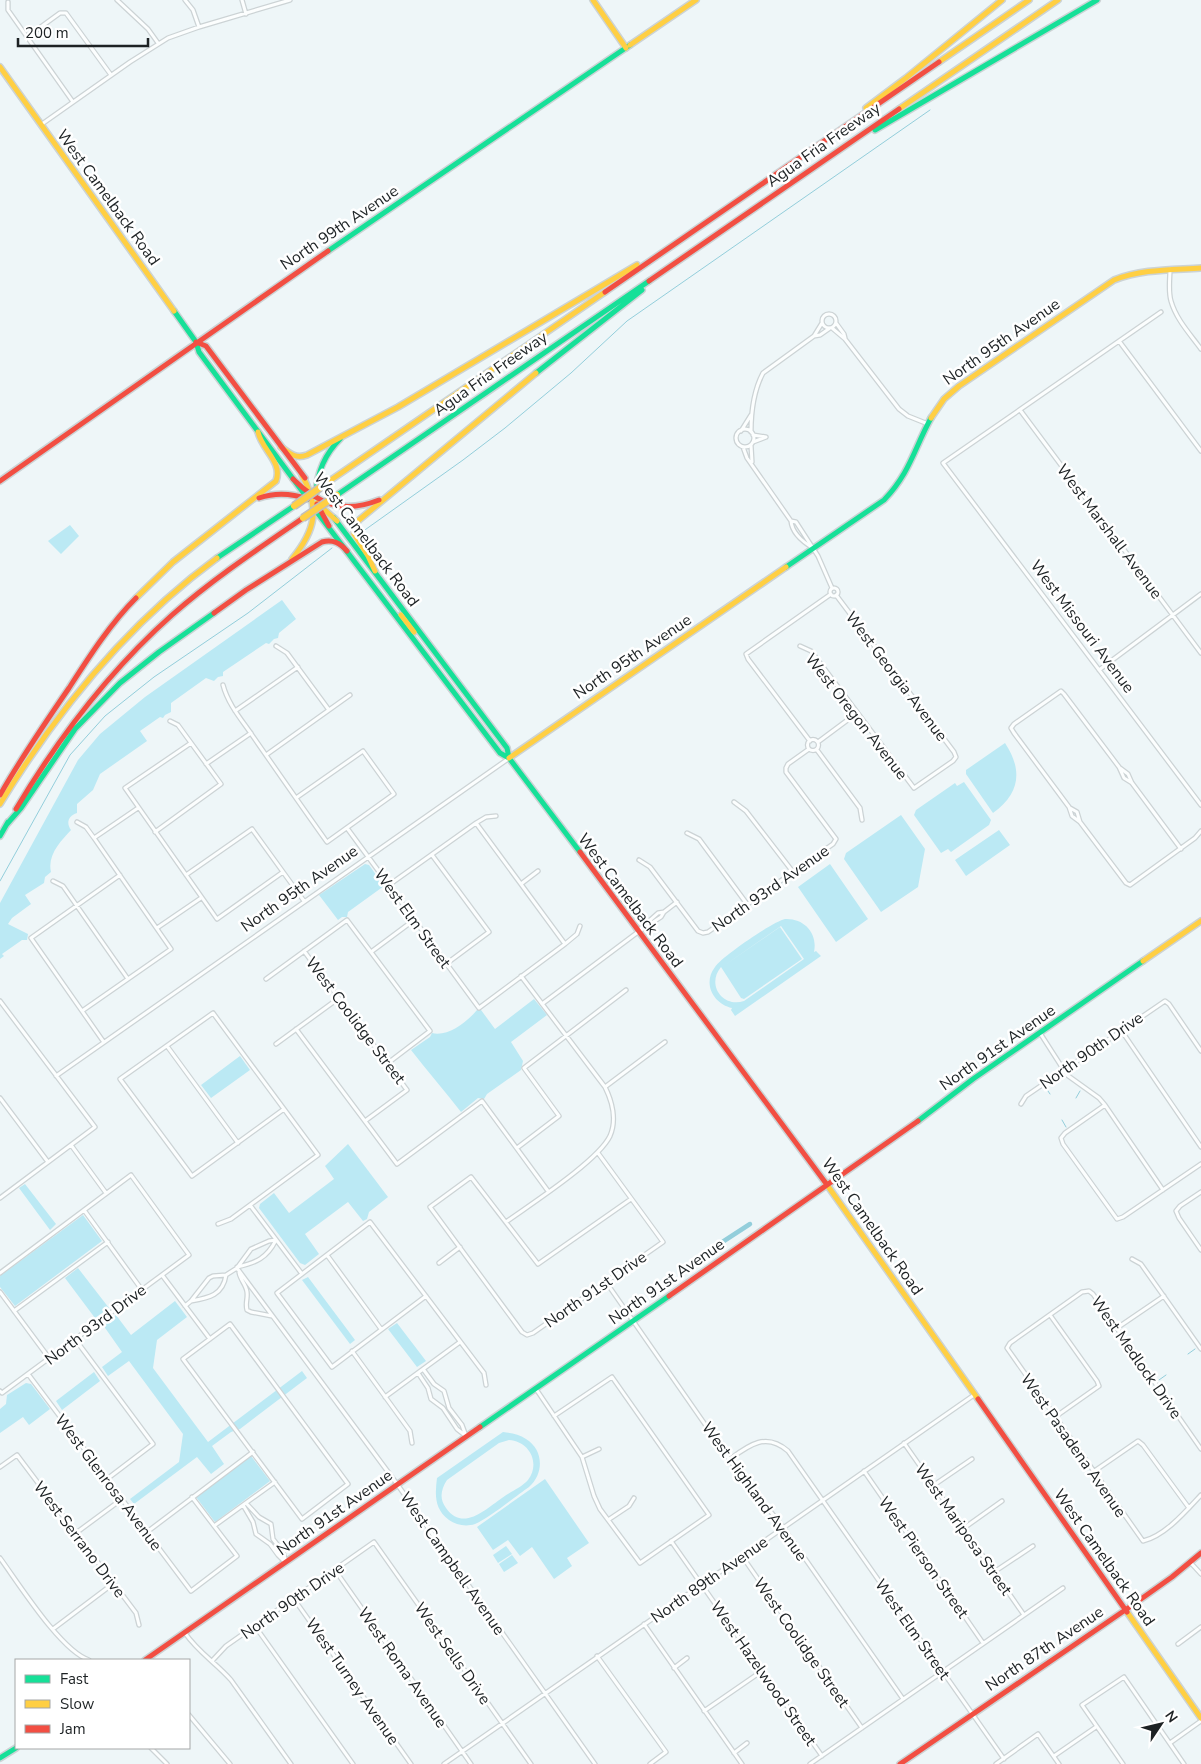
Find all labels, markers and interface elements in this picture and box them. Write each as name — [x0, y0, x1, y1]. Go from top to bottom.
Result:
scale bar — [18, 15, 148, 47]
text: 200 m — [25, 23, 69, 43]
street label: Agua Fria Freeway — [762, 97, 885, 192]
street label: West Camelback Road — [51, 125, 165, 270]
street label: North 99th Avenue — [276, 180, 403, 276]
street label: North 95th Avenue — [939, 293, 1064, 390]
street label: Agua Fria Freeway — [429, 326, 552, 421]
street label: West Marshall Avenue — [1051, 460, 1167, 604]
street label: West Camelback Road — [308, 468, 424, 611]
street label: West Missouri Avenue — [1025, 556, 1139, 698]
street label: West Georgia Avenue — [840, 607, 952, 746]
street label: North 95th Avenue — [569, 609, 696, 705]
street label: West Oregon Avenue — [800, 649, 913, 784]
street label: West Camelback Road — [572, 829, 688, 972]
street label: North 95th Avenue — [237, 840, 362, 937]
street label: North 93rd Avenue — [708, 840, 834, 938]
street label: West Elm Street — [369, 864, 456, 973]
street label: West Coolidge Street — [300, 953, 411, 1089]
street label: North 91st Avenue — [935, 1000, 1060, 1096]
street label: North 90th Drive — [1035, 1007, 1148, 1095]
street label: West Camelback Road — [816, 1154, 928, 1300]
street label: North 91st Avenue — [604, 1234, 729, 1330]
street label: North 91st Drive — [540, 1246, 651, 1333]
street label: North 93rd Drive — [40, 1279, 151, 1370]
street label: West Medlock Drive — [1086, 1292, 1187, 1423]
street label: West Pasadena Avenue — [1015, 1369, 1131, 1522]
street label: West Glenrosa Avenue — [50, 1410, 167, 1555]
street label: West Highland Avenue — [696, 1418, 812, 1566]
street label: West Mariposa Street — [909, 1459, 1017, 1600]
street label: North 91st Avenue — [272, 1465, 397, 1561]
street label: West Serrano Drive — [28, 1477, 130, 1602]
street label: West Camelback Road — [1048, 1485, 1160, 1631]
street label: West Campbell Avenue — [394, 1487, 510, 1640]
street label: West Pierson Street — [873, 1492, 974, 1623]
street label: North 89th Avenue — [647, 1531, 772, 1628]
street label: North 90th Drive — [236, 1557, 349, 1645]
street label: West Coolidge Street — [748, 1573, 855, 1712]
street label: West Elm Street — [869, 1575, 955, 1685]
street label: West Hazelwood Street — [705, 1597, 822, 1751]
street label: West Sells Drive — [409, 1598, 496, 1709]
street label: North 87th Avenue — [981, 1601, 1108, 1697]
street label: West Roma Avenue — [352, 1603, 452, 1732]
street label: West Turney Avenue — [300, 1614, 404, 1749]
legend — [15, 1659, 190, 1749]
text: Fast — [60, 1669, 89, 1689]
text: Slow — [60, 1694, 95, 1714]
north arrow — [1136, 1699, 1186, 1749]
text: N — [1160, 1707, 1182, 1727]
text: Jam — [59, 1719, 86, 1739]

